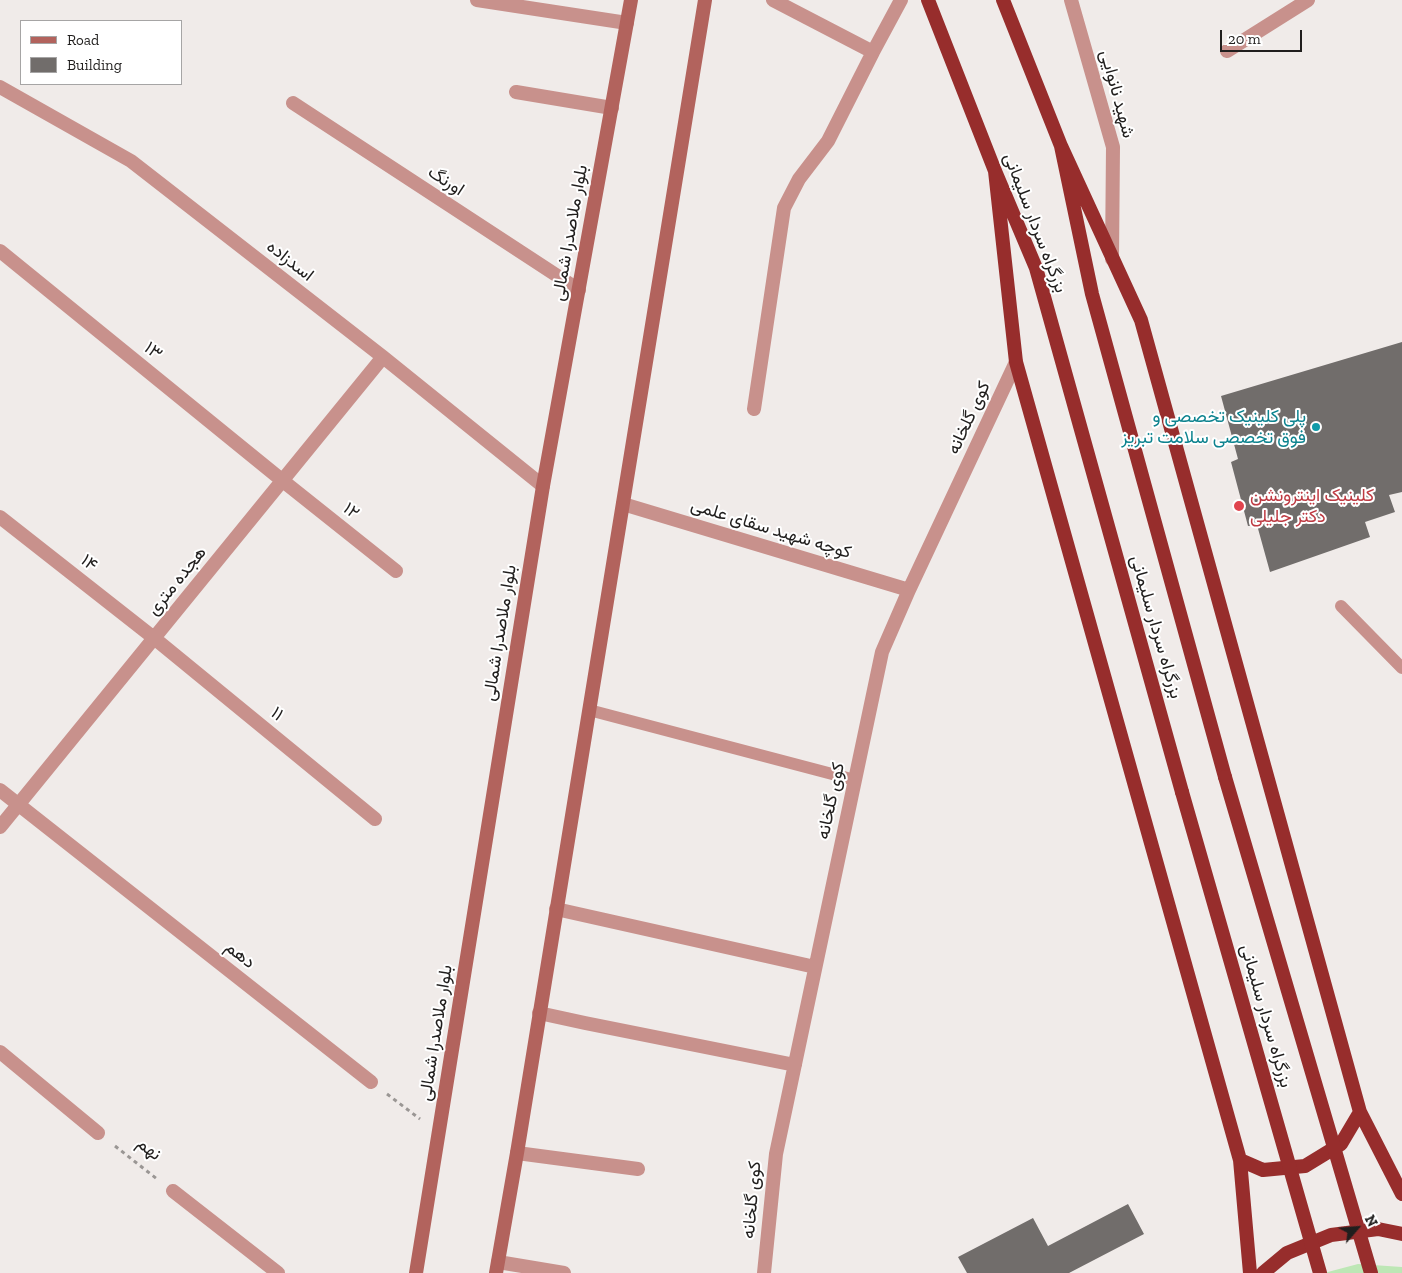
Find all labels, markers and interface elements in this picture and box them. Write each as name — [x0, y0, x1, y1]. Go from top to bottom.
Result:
legend — [20, 20, 182, 85]
scale bar — [1222, 20, 1304, 52]
text: 20 m — [1228, 30, 1261, 48]
text: Road — [67, 31, 99, 49]
street label: شهید نانوایی — [1095, 48, 1139, 140]
text: Building — [67, 56, 122, 74]
street label: بزرگراه سردار سلیمانی — [998, 150, 1072, 296]
street label: اورنگ — [424, 161, 468, 201]
street label: بلوار ملاصدرا شمالی — [547, 163, 593, 303]
street label: اسدزاده — [262, 236, 318, 286]
street label: ۱۳ — [140, 337, 166, 365]
street label: کوی گلخانه — [943, 378, 995, 458]
place label: پلی کلینیک تخصصی و فوق تخصصی سلامت تبریز — [1121, 406, 1306, 448]
marker: پلی کلینیک تخصصی و فوق تخصصی سلامت تبریز — [1310, 421, 1322, 433]
place label: کلینیک اینترونشن دکتر جلیلی — [1250, 485, 1374, 528]
street label: کوچه شهید سقای علمی — [688, 494, 854, 564]
street label: ۱۲ — [339, 498, 363, 524]
marker: کلینیک اینترونشن دکتر جلیلی — [1232, 499, 1246, 513]
street label: هجده متری — [143, 542, 211, 620]
street label: ۱۴ — [76, 550, 102, 576]
street label: بزرگراه سردار سلیمانی — [1125, 553, 1187, 701]
street label: بلوار ملاصدرا شمالی — [479, 563, 521, 703]
street label: ۱۱ — [266, 702, 288, 726]
street label: کوی گلخانه — [812, 761, 850, 841]
street label: دهم — [221, 936, 259, 974]
street label: بزرگراه سردار سلیمانی — [1235, 942, 1297, 1090]
street label: بلوار ملاصدرا شمالی — [415, 963, 457, 1103]
street label: نهم — [132, 1133, 166, 1165]
street label: کوی گلخانه — [738, 1160, 766, 1240]
north arrow — [1332, 1203, 1382, 1253]
text: N — [1361, 1212, 1381, 1230]

